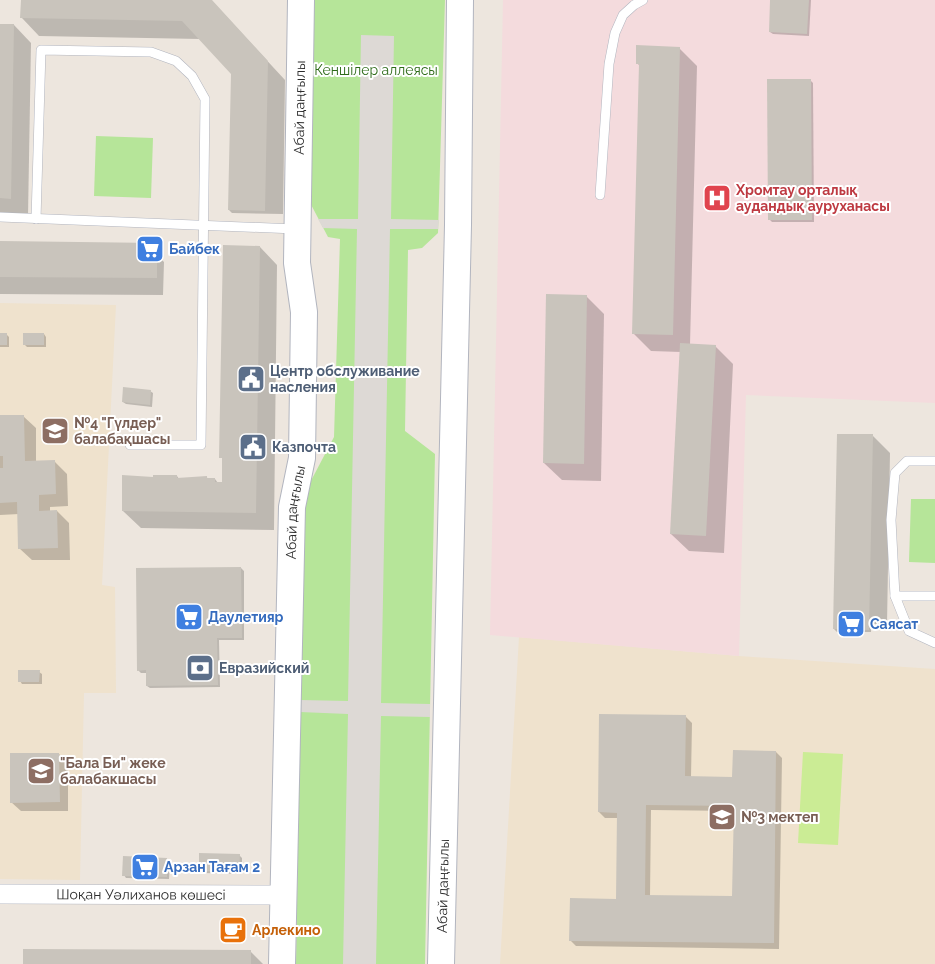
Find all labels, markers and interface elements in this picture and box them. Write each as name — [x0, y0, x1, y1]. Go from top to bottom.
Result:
street label: Абай даңғылы — [291, 60, 308, 155]
park label: Кеншілер аллеясы — [314, 62, 438, 78]
place label: Хромтау орталық аудандық ауруханасы — [735, 182, 890, 214]
hospital icon: Хромтау орталық аудандық ауруханасы — [702, 183, 732, 213]
supermarket icon: Байбек — [135, 234, 165, 264]
place label: Байбек — [169, 241, 220, 257]
place label: Центр обслуживание насления — [270, 363, 420, 395]
public building icon: Центр обслуживание насления — [236, 364, 266, 394]
place label: №4 "Гүлдер" балабақшасы — [74, 415, 170, 447]
school or university icon: №4 "Гүлдер" балабақшасы — [40, 416, 70, 446]
public building icon: Казпочта — [238, 432, 268, 462]
place label: Казпочта — [272, 439, 336, 455]
street label: Абай даңғылы — [283, 464, 308, 559]
supermarket icon: Даулетияр — [174, 602, 204, 632]
place label: Даулетияр — [208, 609, 284, 625]
supermarket icon: Саясат — [836, 609, 866, 639]
place label: Саясат — [870, 616, 918, 632]
bank icon: Евразийский — [185, 653, 215, 683]
place label: Евразийский — [219, 660, 309, 676]
place label: "Бала Би" жеке балабакшасы — [60, 755, 166, 787]
school or university icon: "Бала Би" жеке балабакшасы — [26, 756, 56, 786]
school or university icon: №3 мектеп — [707, 802, 737, 832]
place label: №3 мектеп — [741, 809, 819, 825]
street label: Абай даңғылы — [434, 839, 452, 933]
supermarket icon: Арзан Тағам 2 — [130, 852, 160, 882]
place label: Арзан Тағам 2 — [164, 859, 260, 875]
street label: Шоқан Уәлиханов көшесі — [56, 886, 226, 903]
cafe icon: Арлекино — [218, 915, 248, 945]
place label: Арлекино — [252, 922, 321, 938]

